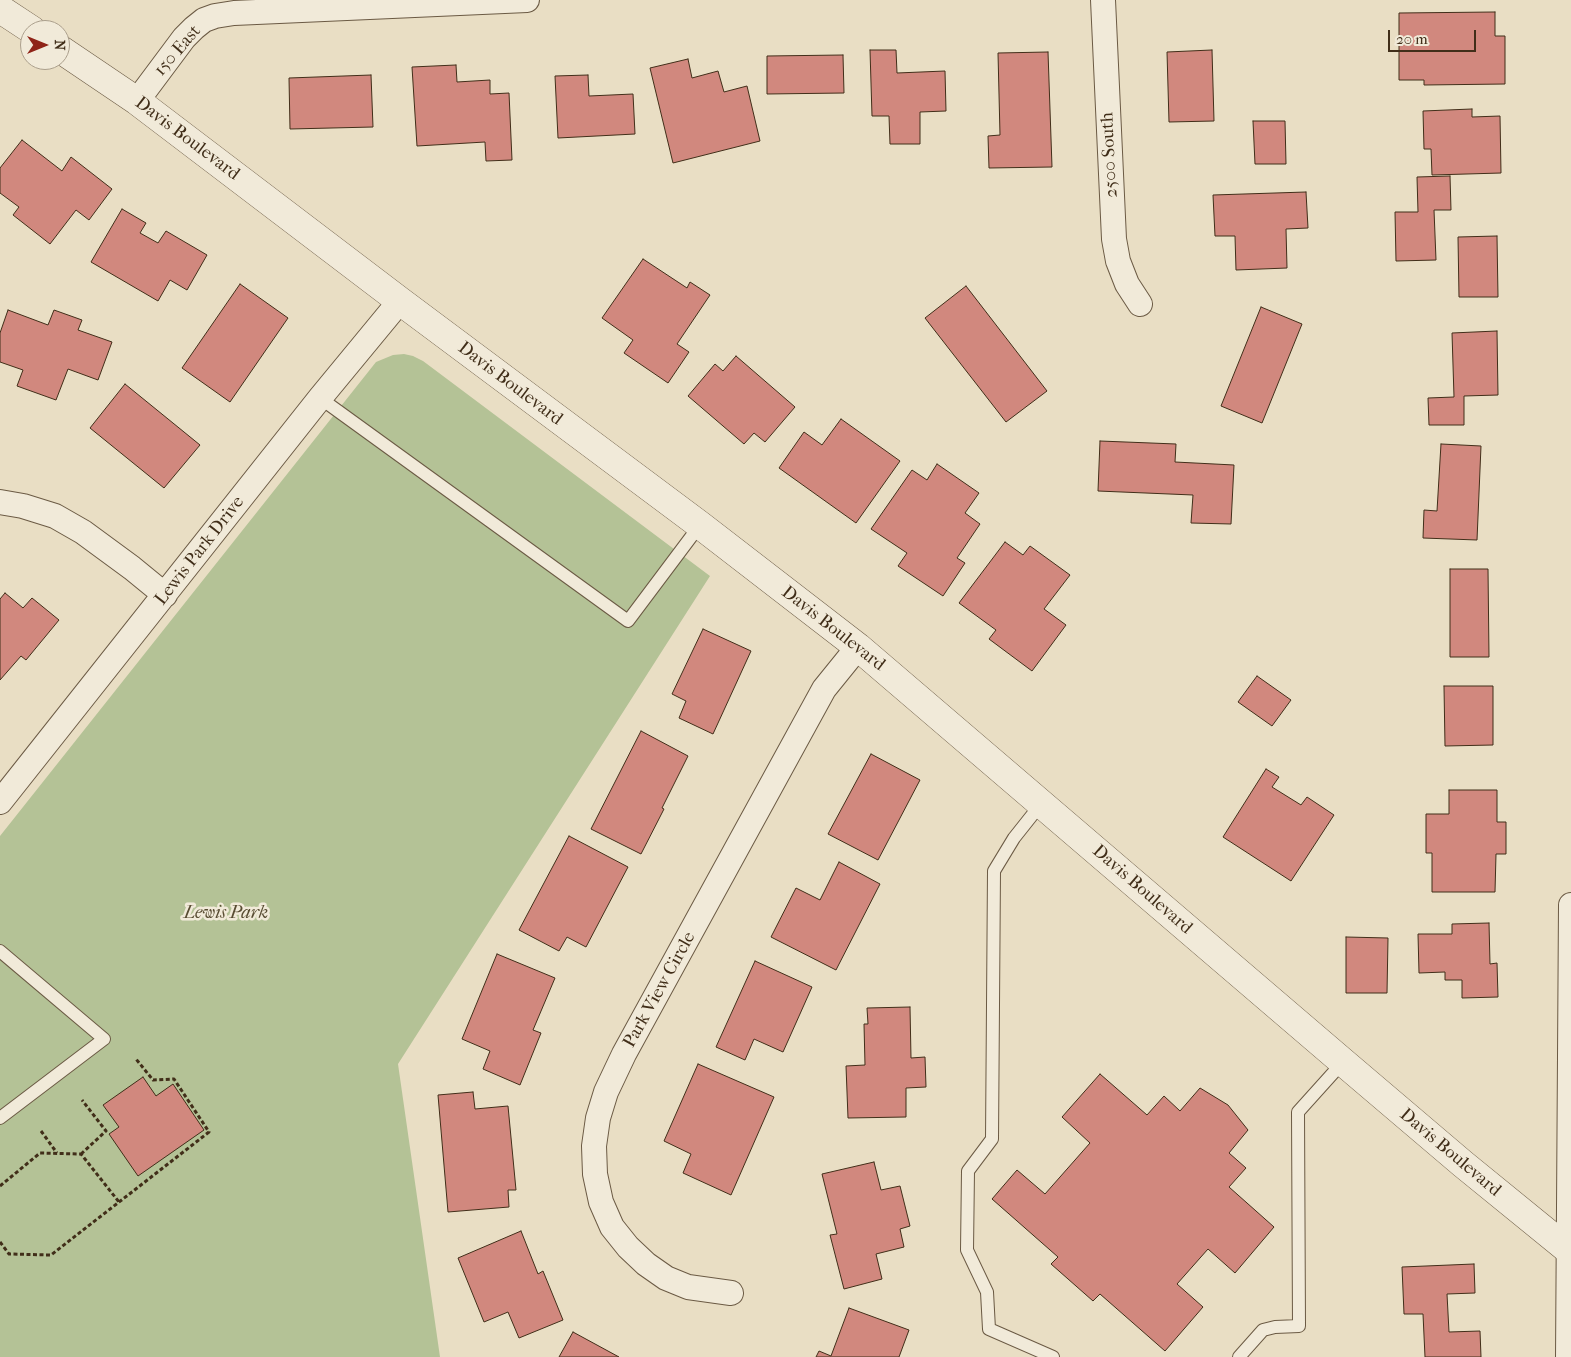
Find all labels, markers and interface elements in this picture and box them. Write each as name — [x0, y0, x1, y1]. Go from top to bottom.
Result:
north arrow — [20, 20, 70, 70]
scale bar — [1391, 20, 1478, 52]
street label: 150 East — [150, 21, 206, 81]
text: 20 m — [1396, 30, 1428, 48]
text: N — [51, 40, 68, 50]
street label: Davis Boulevard — [130, 93, 244, 185]
street label: 2500 South — [1097, 112, 1123, 198]
street label: Davis Boulevard — [453, 338, 567, 430]
street label: Lewis Park Drive — [151, 492, 249, 610]
street label: Davis Boulevard — [777, 582, 889, 676]
street label: Davis Boulevard — [1088, 841, 1196, 939]
park label: Lewis Park — [184, 903, 268, 925]
street label: Park View Circle — [619, 928, 701, 1052]
street label: Davis Boulevard — [1395, 1104, 1505, 1202]

